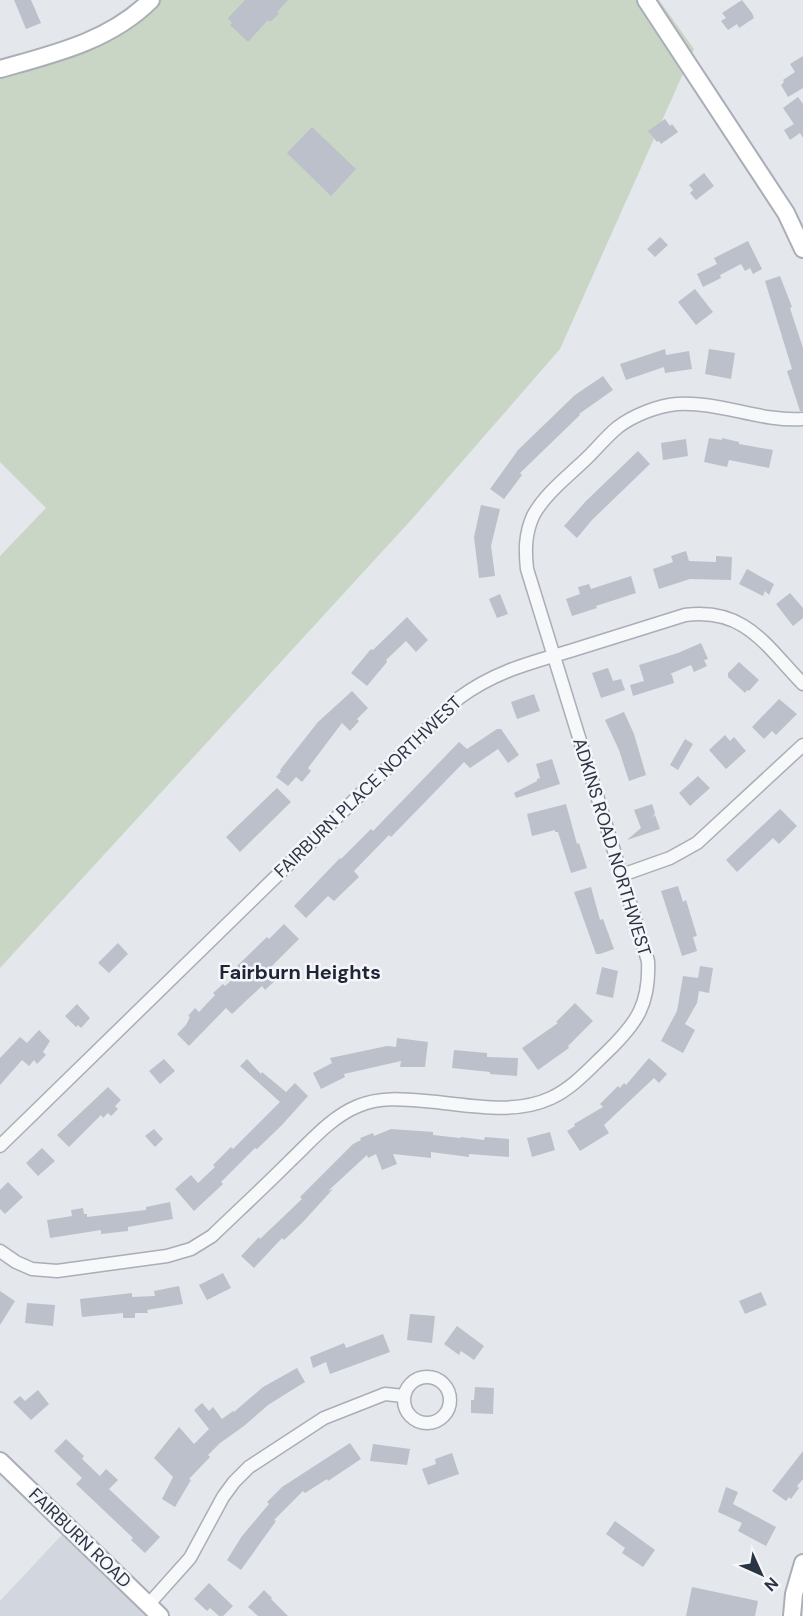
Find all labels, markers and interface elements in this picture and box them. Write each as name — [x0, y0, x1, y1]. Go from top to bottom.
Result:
street label: FAIRBURN PLACE NORTHWEST — [269, 691, 467, 883]
street label: ADKINS ROAD NORTHWEST — [567, 735, 657, 959]
district label: Fairburn Heights — [219, 959, 381, 985]
street label: FAIRBURN ROAD — [24, 1483, 136, 1593]
north arrow — [731, 1544, 791, 1604]
text: N — [760, 1573, 783, 1596]

